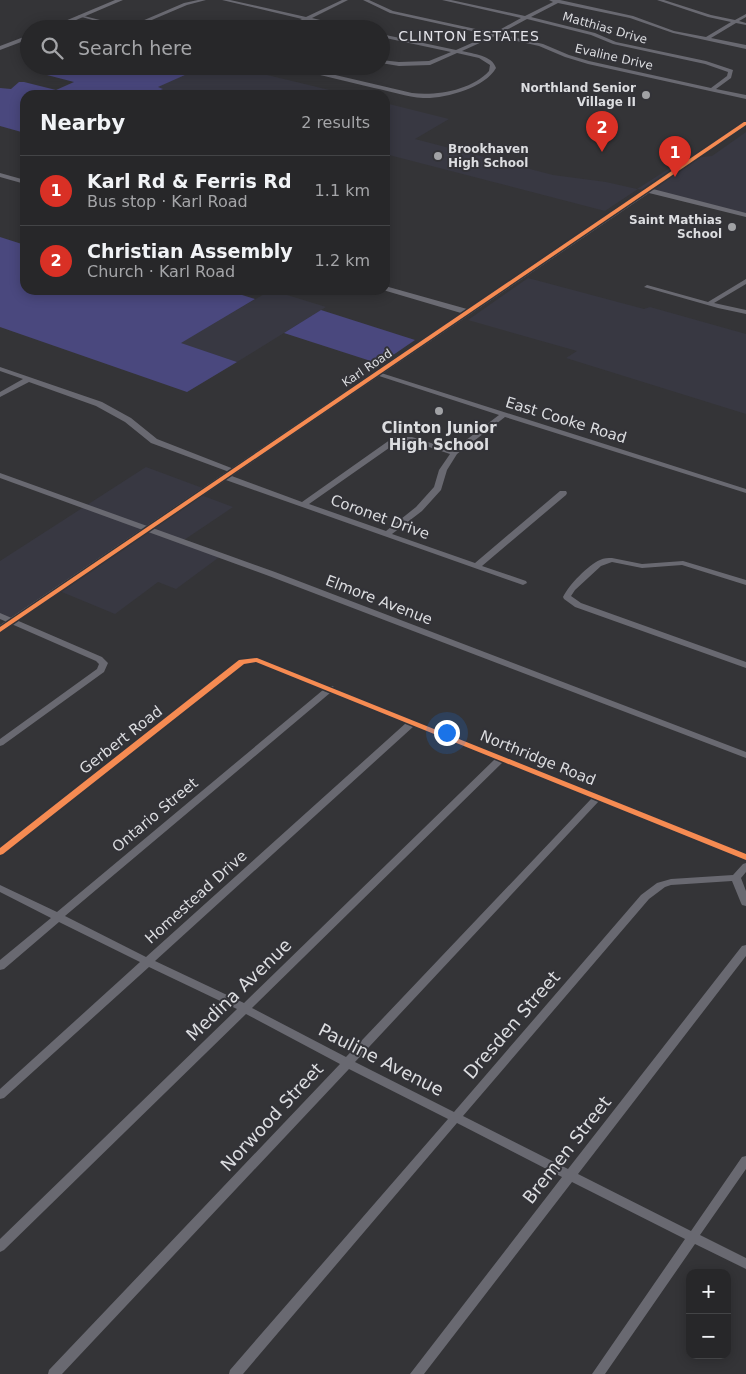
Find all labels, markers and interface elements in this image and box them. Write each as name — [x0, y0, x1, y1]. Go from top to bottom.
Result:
street label: Matthias Drive — [561, 9, 649, 47]
search box — [20, 20, 390, 75]
district label: CLINTON ESTATES — [398, 28, 540, 44]
icon: search — [38, 34, 66, 62]
text: Search here — [78, 37, 192, 59]
street label: Evaline Drive — [574, 41, 654, 73]
place label: Northland Senior Village II — [520, 81, 636, 109]
marker: Northland Senior Village II — [640, 89, 652, 101]
text: Nearby — [40, 111, 125, 135]
pin: 2 — [586, 111, 618, 152]
text: 2 results — [301, 113, 370, 132]
pin: 1 — [659, 136, 691, 177]
place label: Brookhaven High School — [448, 142, 529, 170]
marker: Brookhaven High School — [432, 150, 444, 162]
text: Karl Rd & Ferris Rd — [87, 170, 292, 192]
text: 1 — [50, 181, 62, 200]
text: 1.1 km — [315, 181, 370, 200]
text: Bus stop · Karl Road — [87, 192, 248, 211]
place label: Saint Mathias School — [629, 213, 722, 241]
marker: Saint Mathias School — [726, 221, 738, 233]
text: Christian Assembly — [87, 240, 293, 262]
text: 2 — [50, 251, 62, 270]
text: 1.2 km — [315, 251, 370, 270]
text: Church · Karl Road — [87, 262, 235, 281]
street label: Karl Road — [339, 346, 395, 390]
street label: East Cooke Road — [503, 393, 629, 447]
marker: Clinton Junior High School — [433, 405, 445, 417]
place label: Clinton Junior High School — [381, 419, 497, 454]
street label: Coronet Drive — [328, 491, 432, 543]
street label: Elmore Avenue — [323, 571, 435, 629]
street label: Gerbert Road — [76, 702, 166, 778]
your location — [434, 720, 460, 746]
street label: Northridge Road — [478, 727, 598, 789]
street label: Ontario Street — [109, 774, 202, 856]
street label: Homestead Drive — [141, 847, 251, 947]
street label: Medina Avenue — [182, 934, 296, 1045]
street label: Dresden Street — [459, 967, 564, 1083]
street label: Pauline Avenue — [315, 1019, 447, 1100]
street label: Norwood Street — [216, 1058, 327, 1175]
street label: Bremen Street — [518, 1092, 615, 1208]
map controls — [686, 1269, 731, 1359]
button: + — [686, 1269, 731, 1314]
button: − — [686, 1314, 731, 1359]

